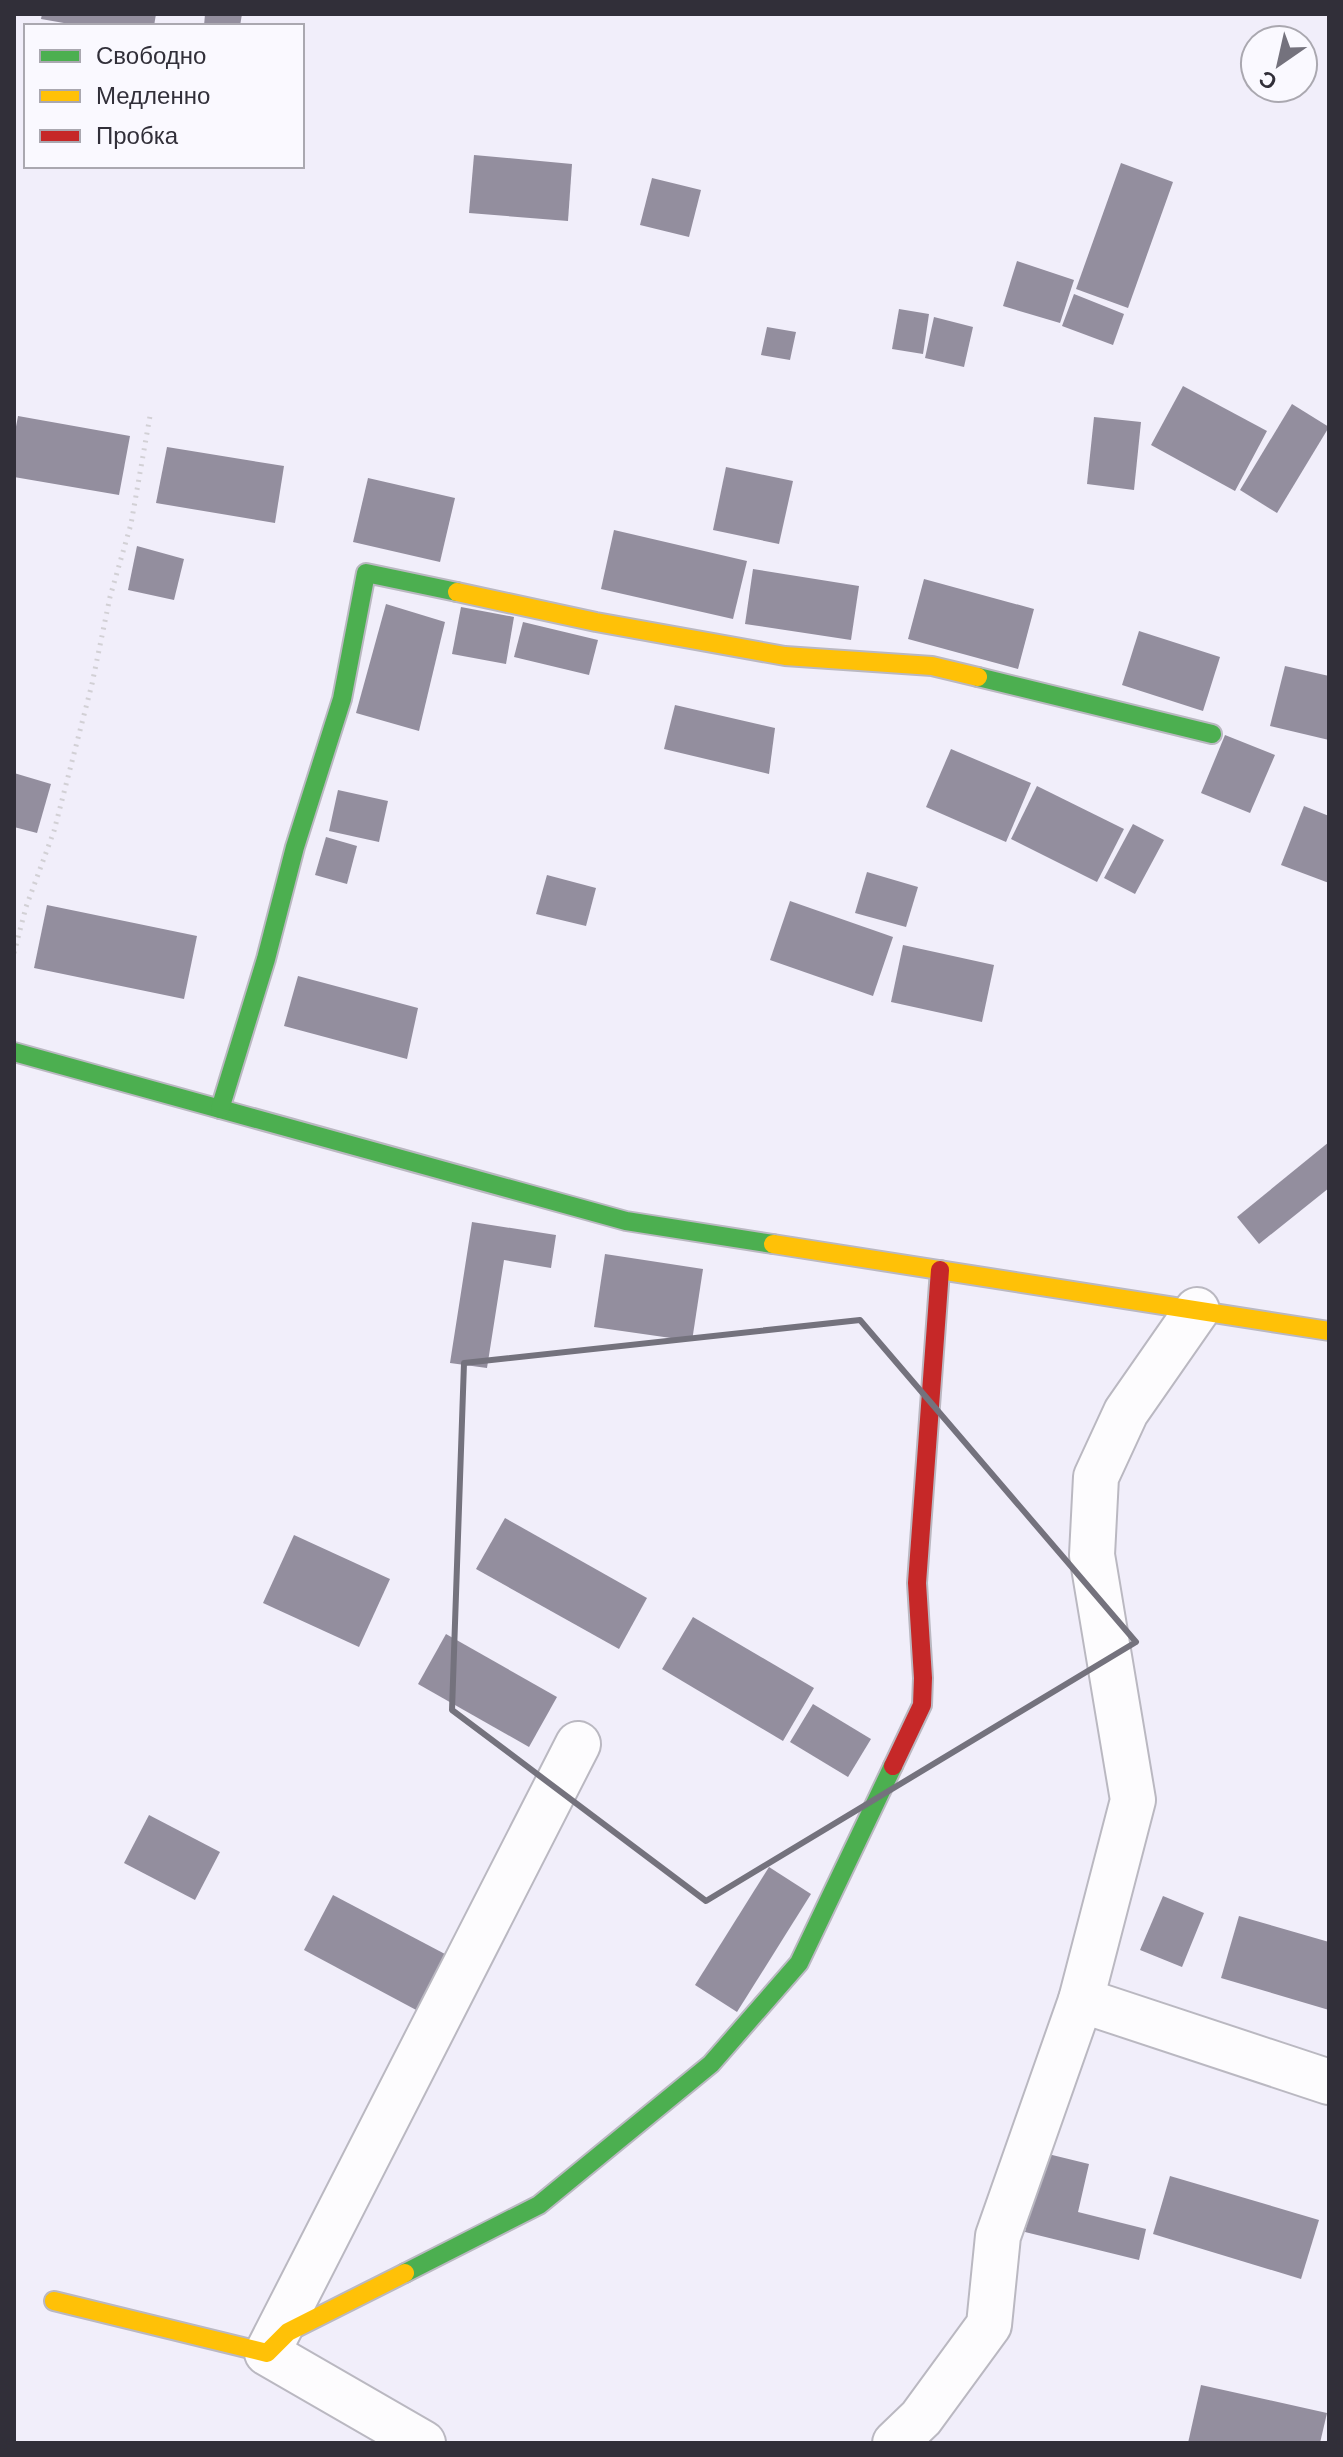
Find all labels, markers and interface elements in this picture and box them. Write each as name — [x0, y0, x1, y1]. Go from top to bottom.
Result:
legend — [24, 24, 304, 168]
north arrow — [1239, 24, 1319, 104]
text: Свободно — [96, 40, 206, 71]
text: С — [1253, 64, 1283, 97]
text: Медленно — [96, 80, 210, 111]
text: Пробка — [96, 120, 179, 151]

